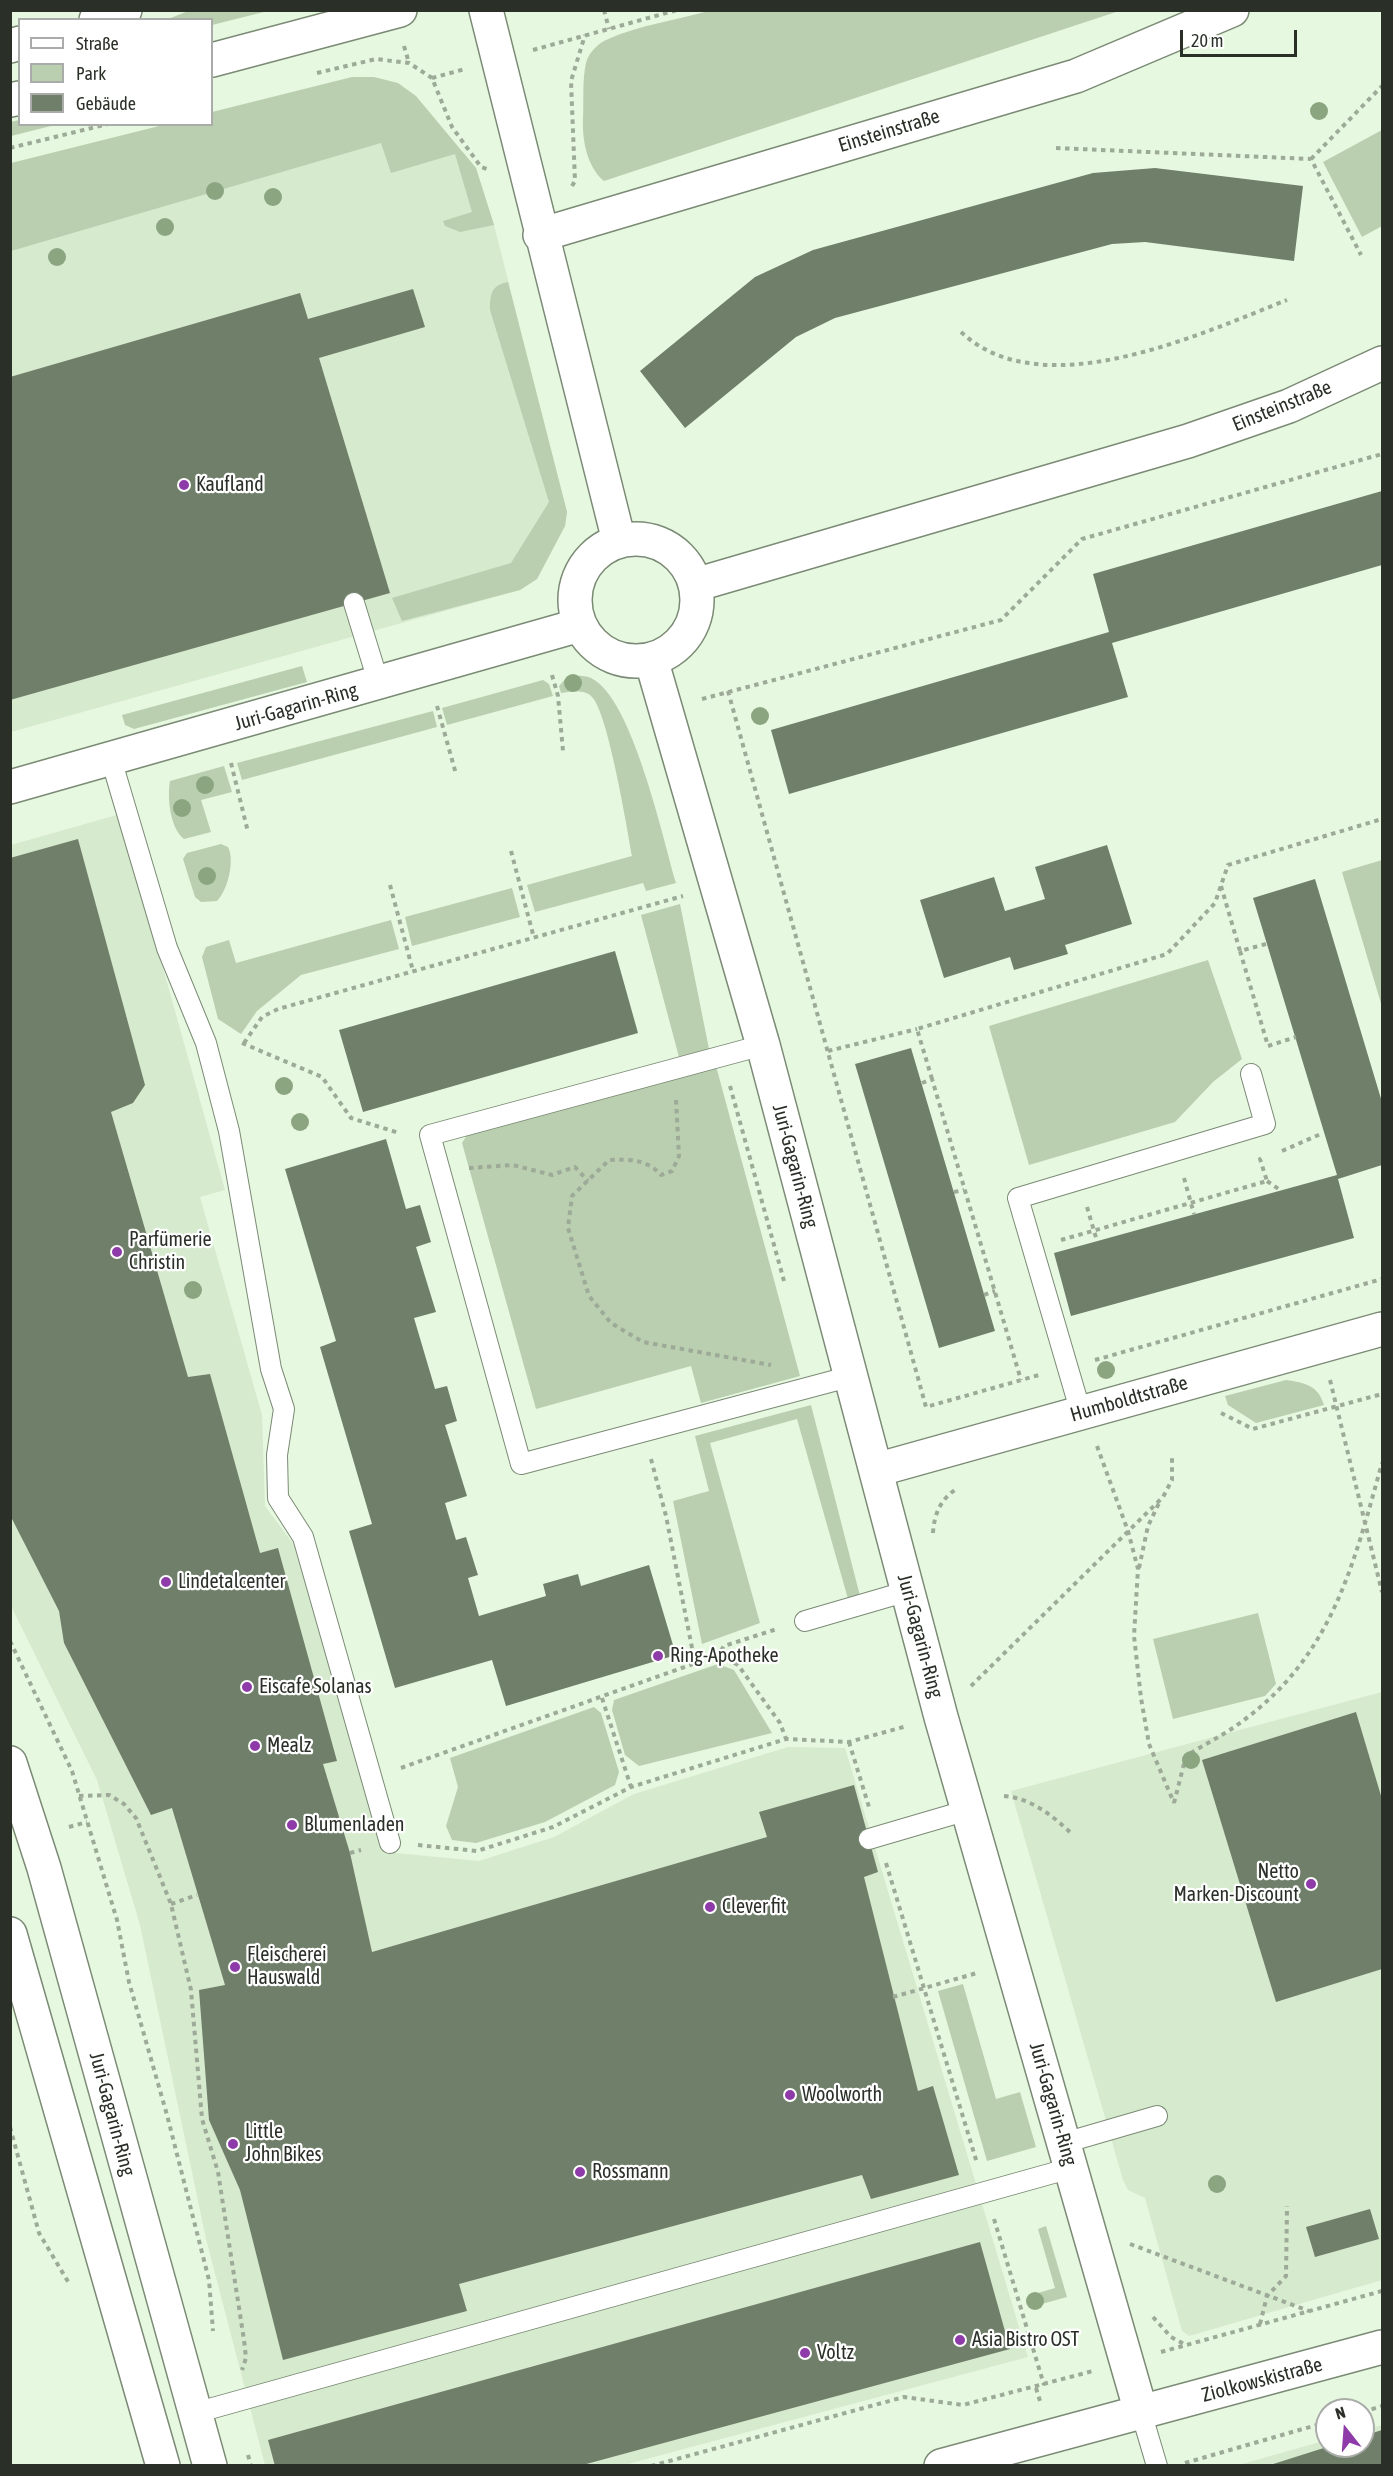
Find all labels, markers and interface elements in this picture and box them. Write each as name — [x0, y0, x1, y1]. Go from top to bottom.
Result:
legend — [18, 18, 213, 126]
scale bar — [1183, 18, 1300, 56]
text: 20 m — [1191, 30, 1223, 51]
text: Straße — [76, 33, 119, 54]
text: Park — [76, 63, 106, 84]
text: Gebäude — [76, 93, 136, 114]
street label: Einsteinstraße — [835, 104, 943, 158]
street label: Einsteinstraße — [1229, 375, 1335, 437]
place label: Kaufland — [196, 473, 264, 497]
marker: Kaufland — [177, 478, 191, 492]
street label: Juri-Gagarin-Ring — [232, 678, 360, 736]
street label: Juri-Gagarin-Ring — [767, 1102, 823, 1230]
place label: Parfümerie Christin — [129, 1228, 212, 1275]
marker: Parfümerie Christin — [110, 1245, 124, 1259]
street label: Humboldtstraße — [1068, 1371, 1190, 1427]
place label: Lindetalcenter — [178, 1570, 285, 1594]
street label: Juri-Gagarin-Ring — [892, 1572, 948, 1700]
marker: Lindetalcenter — [159, 1575, 173, 1589]
place label: Ring-Apotheke — [670, 1644, 779, 1668]
marker: Ring-Apotheke — [651, 1649, 665, 1663]
place label: Eiscafe Solanas — [259, 1675, 372, 1699]
marker: Eiscafe Solanas — [240, 1680, 254, 1694]
place label: Mealz — [267, 1734, 311, 1758]
marker: Mealz — [248, 1739, 262, 1753]
place label: Blumenladen — [304, 1813, 404, 1837]
marker: Blumenladen — [285, 1818, 299, 1832]
place label: Netto Marken-Discount — [1173, 1860, 1299, 1907]
marker: Netto Marken-Discount — [1304, 1877, 1318, 1891]
place label: Clever fit — [722, 1895, 787, 1919]
marker: Clever fit — [703, 1900, 717, 1914]
place label: Fleischerei Hauswald — [247, 1943, 327, 1990]
marker: Fleischerei Hauswald — [228, 1960, 242, 1974]
street label: Juri-Gagarin-Ring — [1024, 2040, 1082, 2168]
street label: Juri-Gagarin-Ring — [84, 2050, 140, 2178]
place label: Woolworth — [802, 2083, 882, 2107]
marker: Woolworth — [783, 2088, 797, 2102]
place label: Little John Bikes — [245, 2120, 322, 2167]
marker: Little John Bikes — [226, 2137, 240, 2151]
place label: Rossmann — [592, 2160, 669, 2184]
marker: Rossmann — [573, 2165, 587, 2179]
place label: Asia Bistro OST — [972, 2328, 1079, 2352]
marker: Asia Bistro OST — [953, 2333, 967, 2347]
place label: Voltz — [817, 2341, 854, 2365]
marker: Voltz — [798, 2346, 812, 2360]
street label: Ziolkowskistraße — [1199, 2352, 1325, 2408]
north arrow — [1315, 2398, 1375, 2458]
text: N — [1333, 2403, 1347, 2423]

